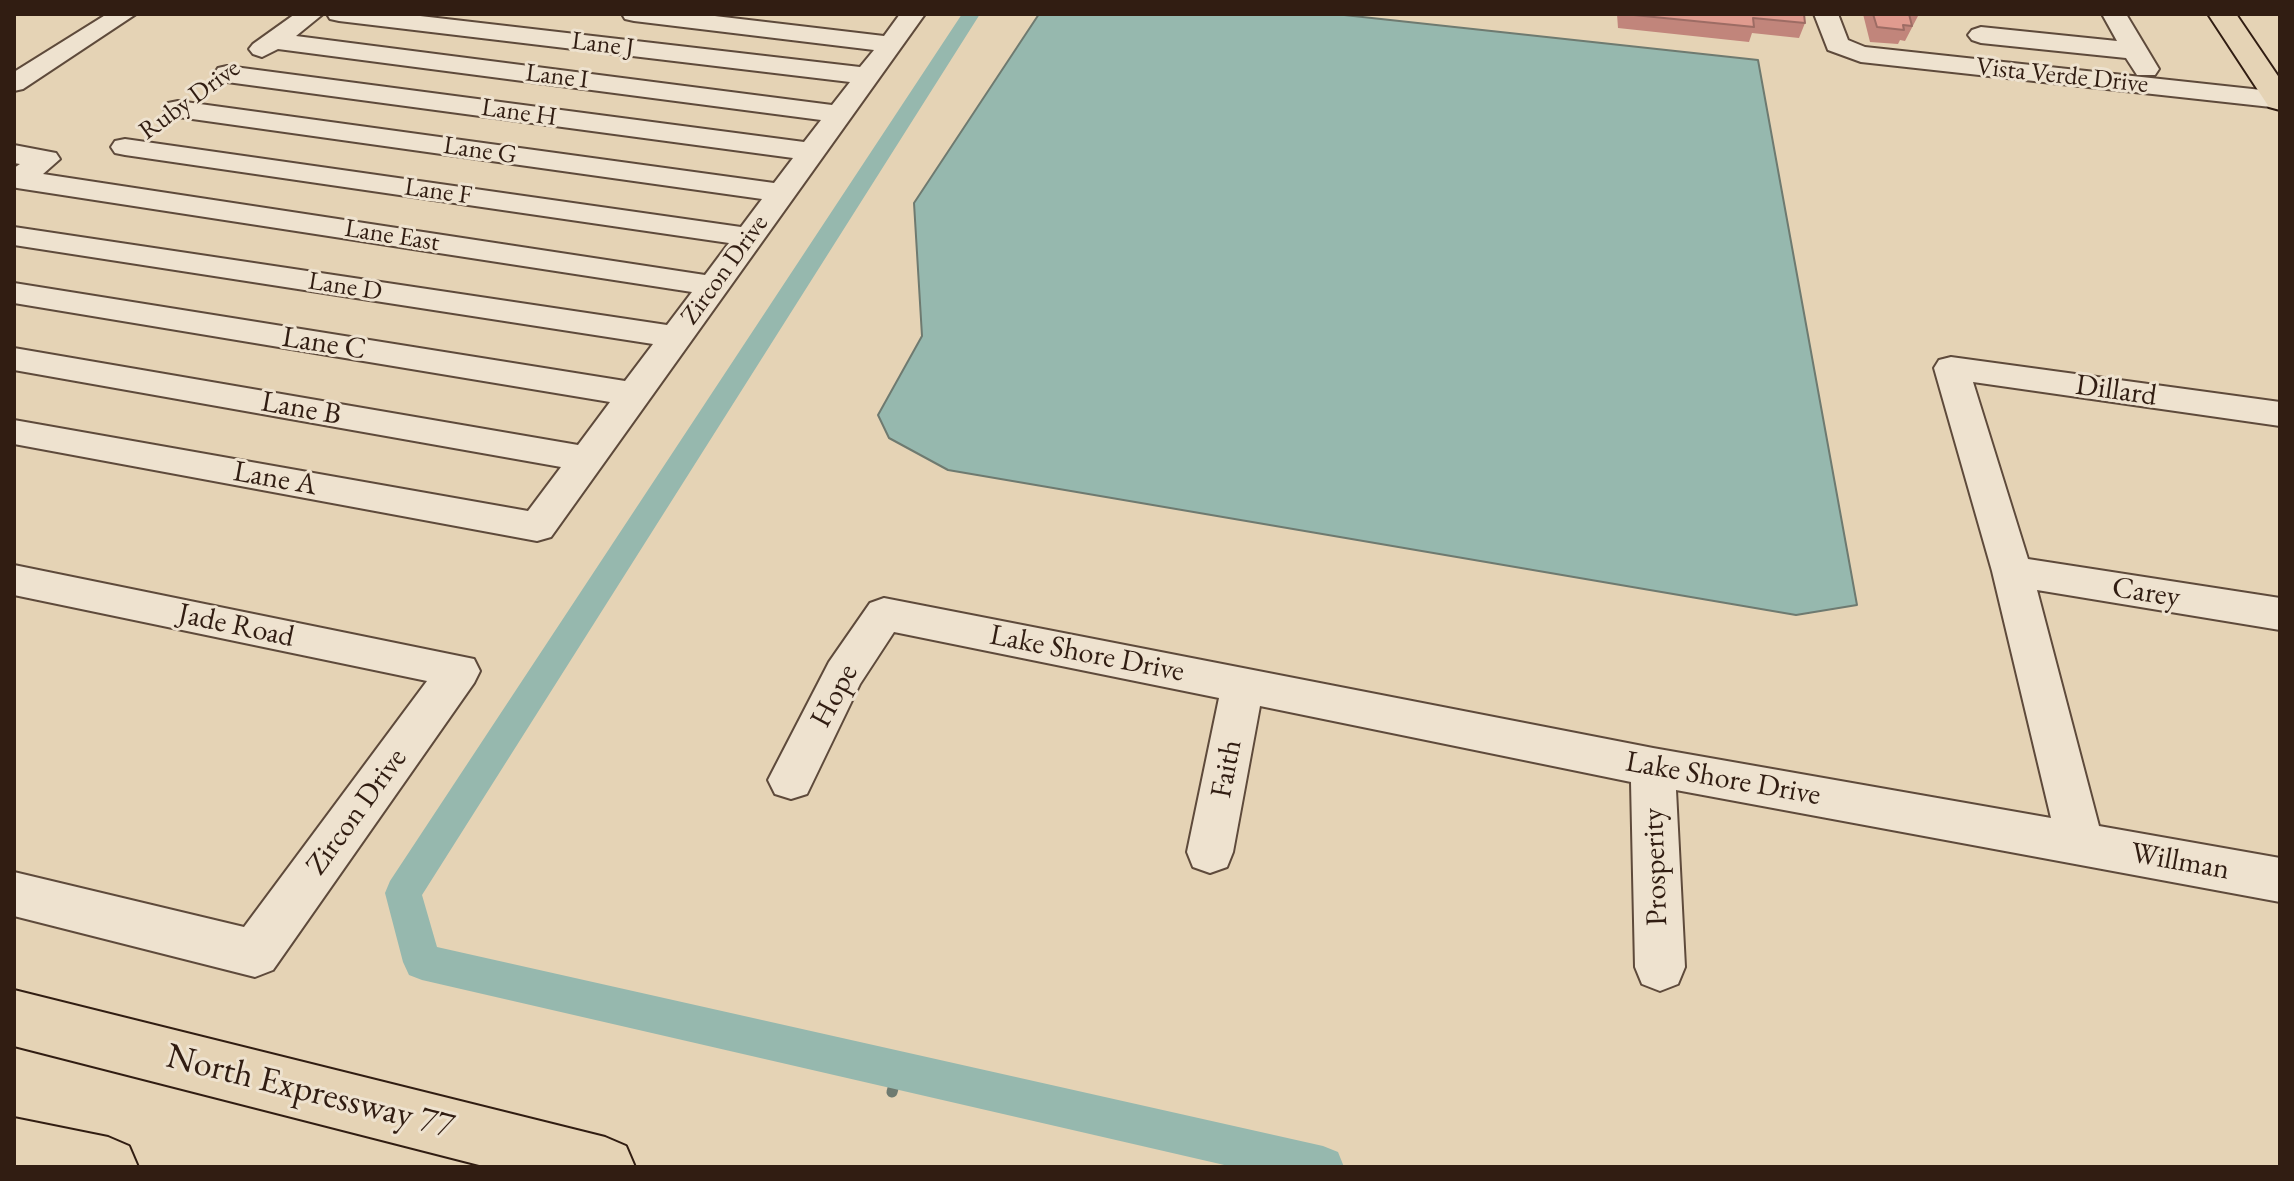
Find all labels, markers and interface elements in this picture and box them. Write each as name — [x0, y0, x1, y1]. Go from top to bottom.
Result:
street label: Lane J — [570, 26, 636, 64]
street label: Vista Verde Drive — [1974, 51, 2150, 101]
street label: Ruby Drive — [133, 53, 247, 147]
street label: Lane I — [524, 58, 590, 96]
street label: Lane H — [479, 92, 559, 134]
street label: Lane G — [441, 130, 519, 172]
street label: Lane F — [402, 172, 474, 212]
street label: Zircon Drive — [675, 209, 775, 331]
street label: Lane East — [342, 213, 442, 259]
street label: Lane D — [306, 266, 384, 308]
street label: Lane C — [280, 320, 368, 368]
street label: Dillard — [2073, 368, 2159, 414]
street label: Lane B — [258, 384, 344, 434]
street label: Lane A — [231, 454, 319, 504]
street label: Carey — [2110, 570, 2182, 616]
street label: Jade Road — [175, 596, 297, 656]
street label: Lake Shore Drive — [987, 618, 1187, 690]
street label: Hope — [804, 658, 866, 734]
street label: Faith — [1204, 737, 1250, 801]
street label: Zircon Drive — [299, 742, 415, 882]
street label: Lake Shore Drive — [1623, 744, 1823, 814]
street label: Prosperity — [1636, 807, 1676, 927]
street label: Willman — [2128, 836, 2232, 888]
street label: North Expressway 77 — [162, 1035, 458, 1149]

